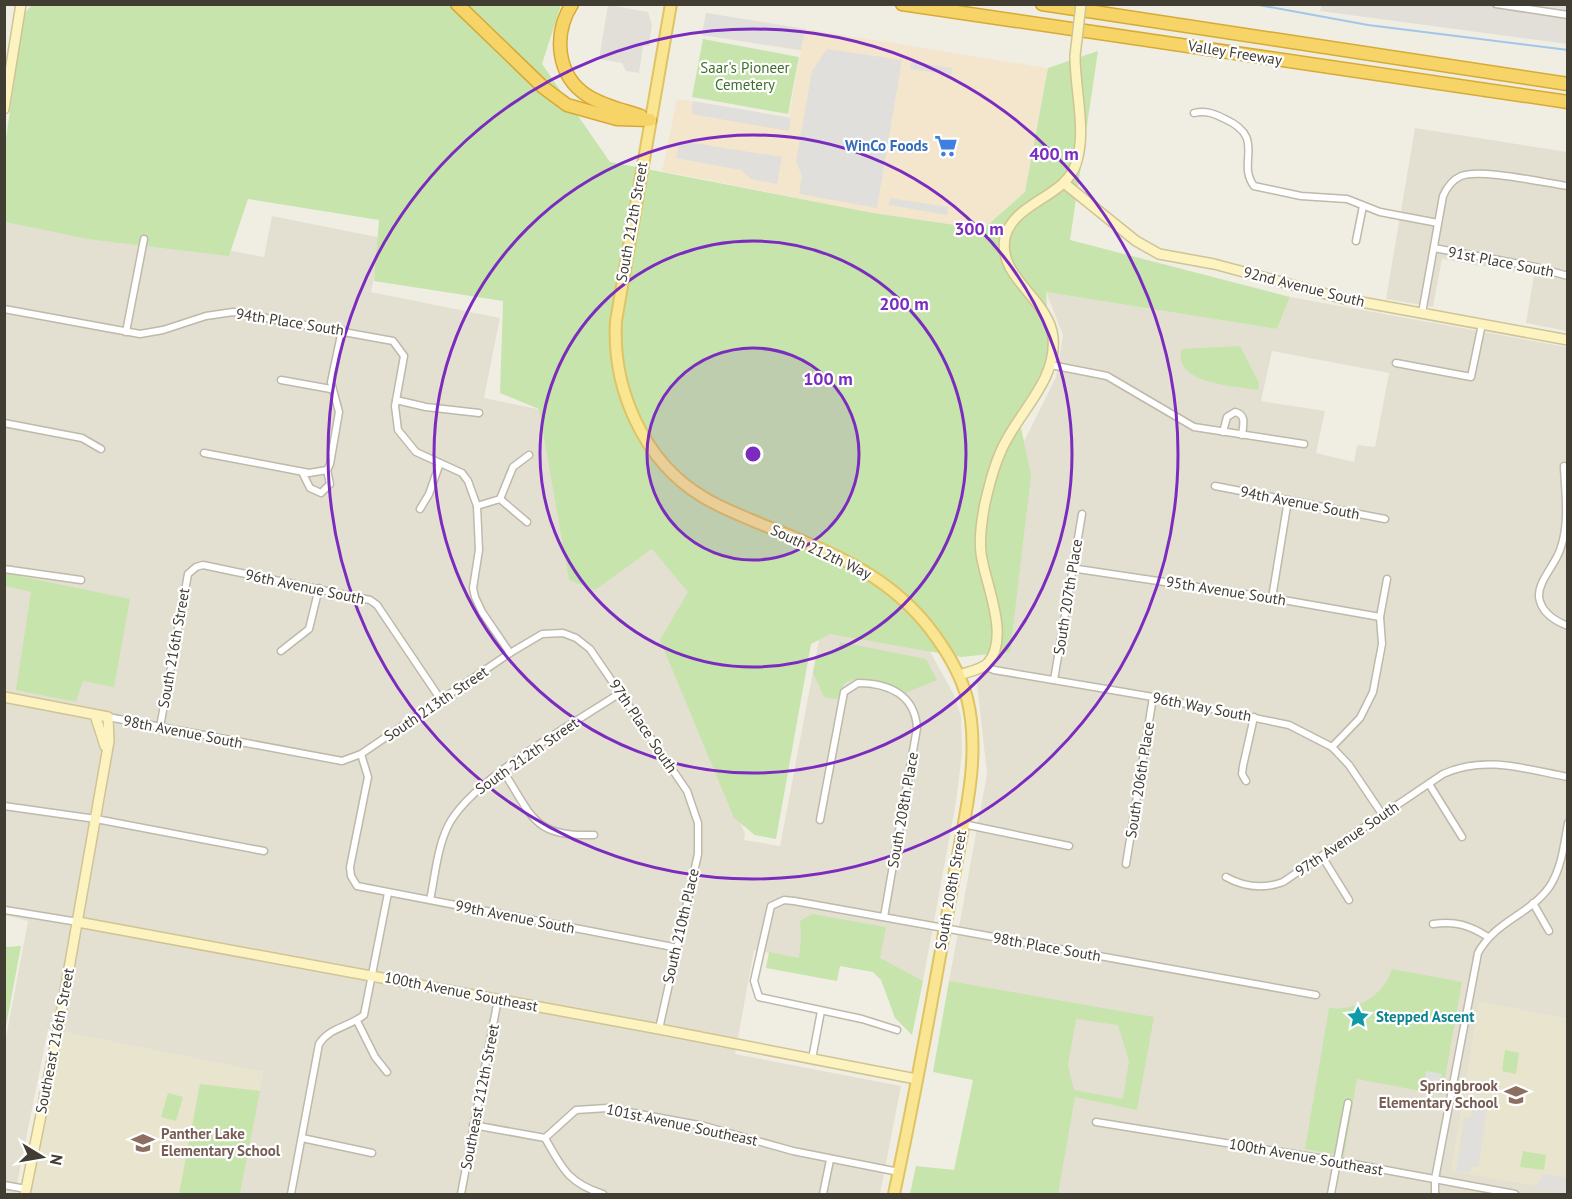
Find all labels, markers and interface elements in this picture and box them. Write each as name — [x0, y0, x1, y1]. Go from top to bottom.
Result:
street label: Valley Freeway — [1186, 36, 1283, 69]
park label: Saar's Pioneer Cemetery — [700, 58, 790, 94]
supermarket icon: WinCo Foods — [933, 133, 959, 159]
place label: WinCo Foods — [845, 136, 928, 155]
text: 400 m — [1029, 142, 1079, 165]
street label: South 212th Street — [612, 160, 651, 283]
text: 300 m — [954, 217, 1004, 240]
street label: 91st Place South — [1447, 242, 1556, 281]
street label: 92nd Avenue South — [1241, 262, 1367, 311]
text: 200 m — [879, 292, 929, 315]
street label: 94th Place South — [235, 304, 346, 339]
text: 100 m — [803, 367, 853, 390]
centre of rings — [743, 444, 763, 464]
street label: 94th Avenue South — [1239, 482, 1361, 523]
street label: South 212th Way — [768, 520, 875, 583]
street label: South 207th Place — [1049, 538, 1086, 656]
street label: 96th Avenue South — [244, 565, 366, 608]
street label: 95th Avenue South — [1165, 572, 1288, 609]
street label: South 216th Street — [154, 586, 193, 709]
street label: South 213th Street — [380, 662, 491, 745]
street label: 97th Place South — [605, 675, 682, 776]
street label: 96th Way South — [1151, 688, 1253, 725]
street label: 98th Avenue South — [122, 711, 244, 752]
street label: South 212th Street — [471, 713, 582, 798]
street label: South 206th Place — [1121, 720, 1158, 839]
street label: South 208th Place — [883, 750, 922, 869]
street label: 97th Avenue South — [1291, 797, 1402, 880]
street label: South 208th Street — [931, 828, 970, 951]
street label: South 210th Place — [658, 867, 703, 985]
street label: 99th Avenue South — [454, 896, 576, 937]
street label: 98th Place South — [992, 928, 1103, 965]
street label: Southeast 216th Street — [31, 966, 78, 1115]
street label: 100th Avenue Southeast — [383, 967, 539, 1016]
place icon: Stepped Ascent — [1345, 1004, 1371, 1030]
place label: Stepped Ascent — [1376, 1007, 1475, 1026]
street label: Southeast 212th Street — [456, 1022, 503, 1171]
place label: Springbrook Elementary School — [1379, 1076, 1499, 1112]
school or university icon: Springbrook Elementary School — [1503, 1082, 1529, 1108]
street label: 101st Avenue Southeast — [605, 1099, 759, 1150]
place label: Panther Lake Elementary School — [161, 1124, 281, 1160]
north arrow — [12, 1127, 72, 1187]
school or university icon: Panther Lake Elementary School — [130, 1130, 156, 1156]
street label: 100th Avenue Southeast — [1228, 1134, 1385, 1179]
text: N — [46, 1153, 68, 1167]

